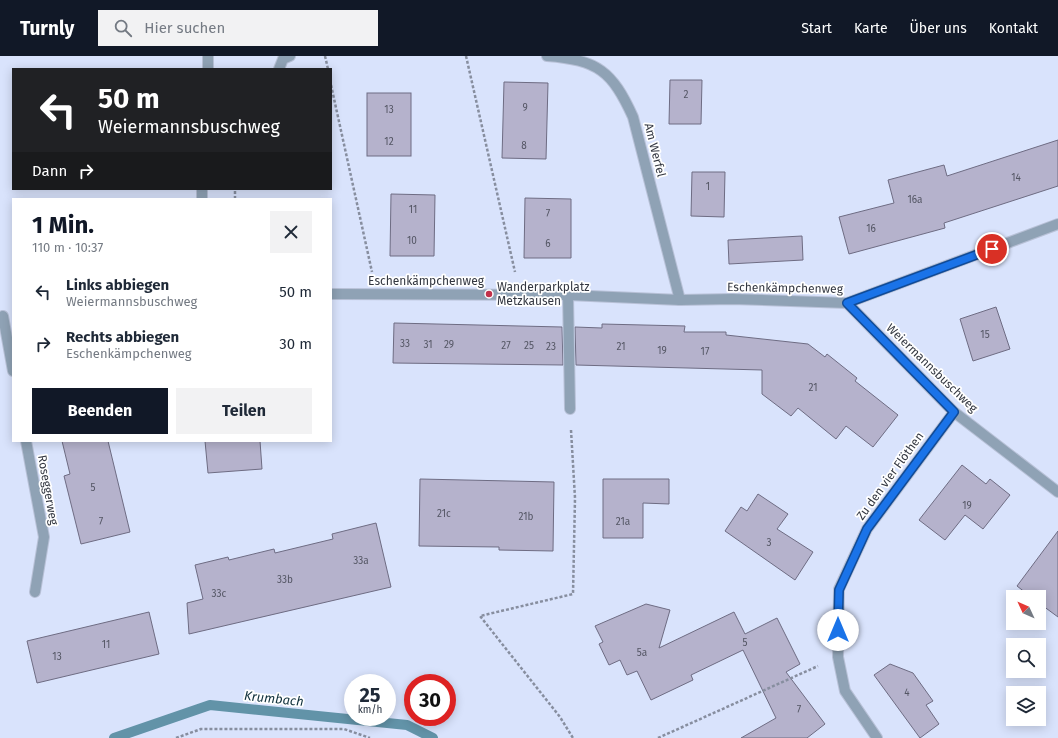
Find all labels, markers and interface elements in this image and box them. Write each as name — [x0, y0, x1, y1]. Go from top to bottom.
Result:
search box — [98, 10, 378, 46]
text: Turnly — [20, 17, 74, 40]
icon: search — [112, 17, 134, 39]
text: Hier suchen — [144, 19, 225, 37]
text: Start — [801, 20, 832, 37]
text: Karte — [854, 20, 888, 37]
text: Über uns — [910, 20, 967, 37]
text: Kontakt — [989, 20, 1038, 37]
text: 50 m — [98, 82, 160, 115]
icon: left — [32, 84, 84, 136]
house number: 2 — [684, 89, 689, 101]
house number: 9 — [522, 102, 528, 114]
house number: 13 — [384, 104, 394, 116]
text: Weiermannsbuschweg — [98, 116, 280, 138]
street label: Am Werfel — [642, 121, 669, 179]
house number: 12 — [384, 136, 394, 148]
house number: 8 — [521, 140, 527, 152]
icon: right — [75, 160, 97, 182]
text: Dann — [32, 162, 67, 180]
house number: 14 — [1011, 172, 1022, 184]
house number: 1 — [706, 181, 710, 193]
house number: 16a — [907, 194, 923, 206]
house number: 11 — [409, 204, 417, 216]
house number: 7 — [546, 208, 551, 220]
text: 1 Min. — [32, 211, 94, 239]
button: close — [270, 211, 312, 253]
house number: 16 — [866, 223, 876, 235]
pin — [975, 232, 1009, 266]
house number: 10 — [407, 235, 417, 247]
house number: 6 — [545, 238, 551, 250]
icon: arrive — [981, 238, 1003, 260]
text: 110 m · 10:37 — [32, 240, 103, 255]
street label: Eschenkämpchenweg — [368, 274, 485, 288]
text: Links abbiegen — [66, 276, 169, 294]
place label: Wanderparkplatz Metzkausen — [497, 280, 589, 308]
street label: Eschenkämpchenweg — [727, 280, 844, 296]
icon: left — [32, 281, 54, 303]
text: 50 m — [279, 283, 312, 301]
marker: Wanderparkplatz Metzkausen — [484, 289, 494, 299]
text: Weiermannsbuschweg — [66, 294, 197, 309]
street label: Weiermannsbuschweg — [884, 321, 981, 416]
text: Rechts abbiegen — [66, 328, 179, 346]
house number: 15 — [980, 329, 990, 341]
icon: right — [32, 333, 54, 355]
text: 30 m — [279, 335, 312, 353]
house number: 33 — [400, 338, 410, 350]
house number: 31 — [423, 339, 433, 351]
house number: 29 — [444, 339, 454, 351]
house number: 27 — [501, 340, 511, 352]
house number: 25 — [524, 340, 534, 352]
house number: 23 — [546, 341, 556, 353]
house number: 21 — [616, 341, 626, 353]
house number: 19 — [657, 345, 667, 357]
text: Eschenkämpchenweg — [66, 346, 192, 361]
house number: 17 — [701, 346, 710, 358]
house number: 21 — [808, 382, 818, 394]
button: Beenden — [32, 388, 168, 434]
button: Teilen — [176, 388, 312, 434]
street label: Zu den vier Flöthen — [853, 429, 927, 523]
street label: Roseggerweg — [35, 454, 61, 527]
house number: 5 — [90, 482, 96, 494]
house number: 19 — [962, 500, 972, 512]
house number: 21c — [437, 508, 451, 520]
house number: 21b — [519, 511, 534, 523]
house number: 7 — [99, 516, 104, 528]
house number: 21a — [616, 516, 630, 528]
house number: 3 — [767, 537, 772, 549]
house number: 33a — [353, 555, 369, 567]
house number: 33b — [277, 574, 293, 586]
house number: 33c — [212, 588, 227, 600]
north arrow — [1006, 590, 1046, 630]
map controls — [1006, 590, 1046, 726]
position arrow — [817, 609, 859, 651]
house number: 5 — [742, 637, 748, 649]
button: search — [1006, 638, 1046, 678]
house number: 11 — [102, 639, 110, 651]
house number: 5a — [637, 647, 647, 659]
house number: 13 — [52, 651, 62, 663]
speed limit sign: 30 — [404, 674, 456, 726]
text: 25 — [359, 683, 381, 707]
button: layers — [1006, 686, 1046, 726]
house number: 4 — [904, 687, 910, 699]
water label: Krumbach — [243, 688, 304, 709]
text: km/h — [358, 704, 382, 716]
house number: 7 — [797, 704, 802, 716]

